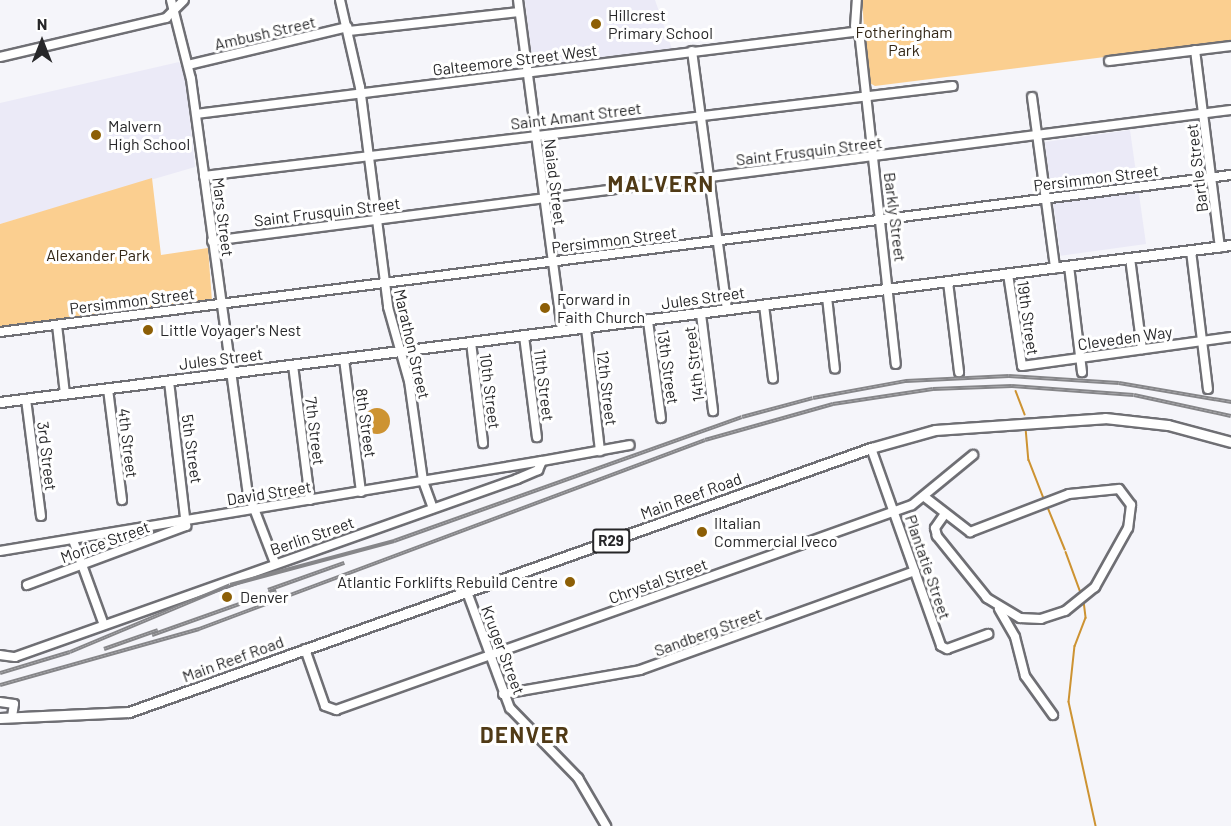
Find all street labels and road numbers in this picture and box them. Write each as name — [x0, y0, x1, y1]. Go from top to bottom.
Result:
street label: Ambush Street — [212, 12, 318, 54]
street label: Galteemore Street West — [432, 40, 598, 80]
street label: Saint Amant Street — [509, 98, 643, 134]
street label: Bartle Street — [1182, 123, 1212, 213]
street label: Saint Frusquin Street — [735, 133, 883, 169]
street label: Naiad Street — [540, 138, 570, 226]
street label: Persimmon Street — [1032, 161, 1160, 195]
street label: Barkly Street — [880, 171, 910, 263]
street label: Mars Street — [209, 176, 237, 258]
street label: Saint Frusquin Street — [253, 194, 401, 230]
street label: Persimmon Street — [550, 223, 678, 257]
street label: 19th Street — [1013, 279, 1043, 357]
street label: Jules Street — [660, 283, 746, 313]
street label: Persimmon Street — [68, 284, 196, 318]
street label: Marathon Street — [390, 287, 434, 401]
street label: Cleveden Way — [1076, 322, 1174, 354]
street label: 14th Street — [680, 325, 708, 403]
street label: 13th Street — [653, 328, 683, 406]
street label: Jules Street — [178, 344, 264, 374]
street label: 11th Street — [530, 348, 558, 422]
street label: 12th Street — [593, 349, 621, 427]
street label: 10th Street — [476, 352, 504, 430]
street label: 8th Street — [352, 387, 380, 459]
street label: 7th Street — [301, 396, 329, 466]
street label: 4th Street — [114, 407, 142, 479]
street label: 5th Street — [178, 413, 206, 485]
street label: 3rd Street — [33, 420, 61, 492]
street label: Main Reef Road — [638, 469, 744, 523]
street label: David Street — [225, 477, 313, 509]
street label: Plantatie Street — [901, 512, 955, 622]
street label: Berlin Street — [267, 513, 357, 559]
street label: Morice Street — [58, 517, 152, 567]
road number: R29 — [592, 529, 630, 553]
street label: Chrystal Street — [606, 554, 710, 608]
street label: Kruger Street — [477, 603, 529, 697]
street label: Sandberg Street — [652, 604, 764, 660]
street label: Main Reef Road — [180, 632, 286, 686]

